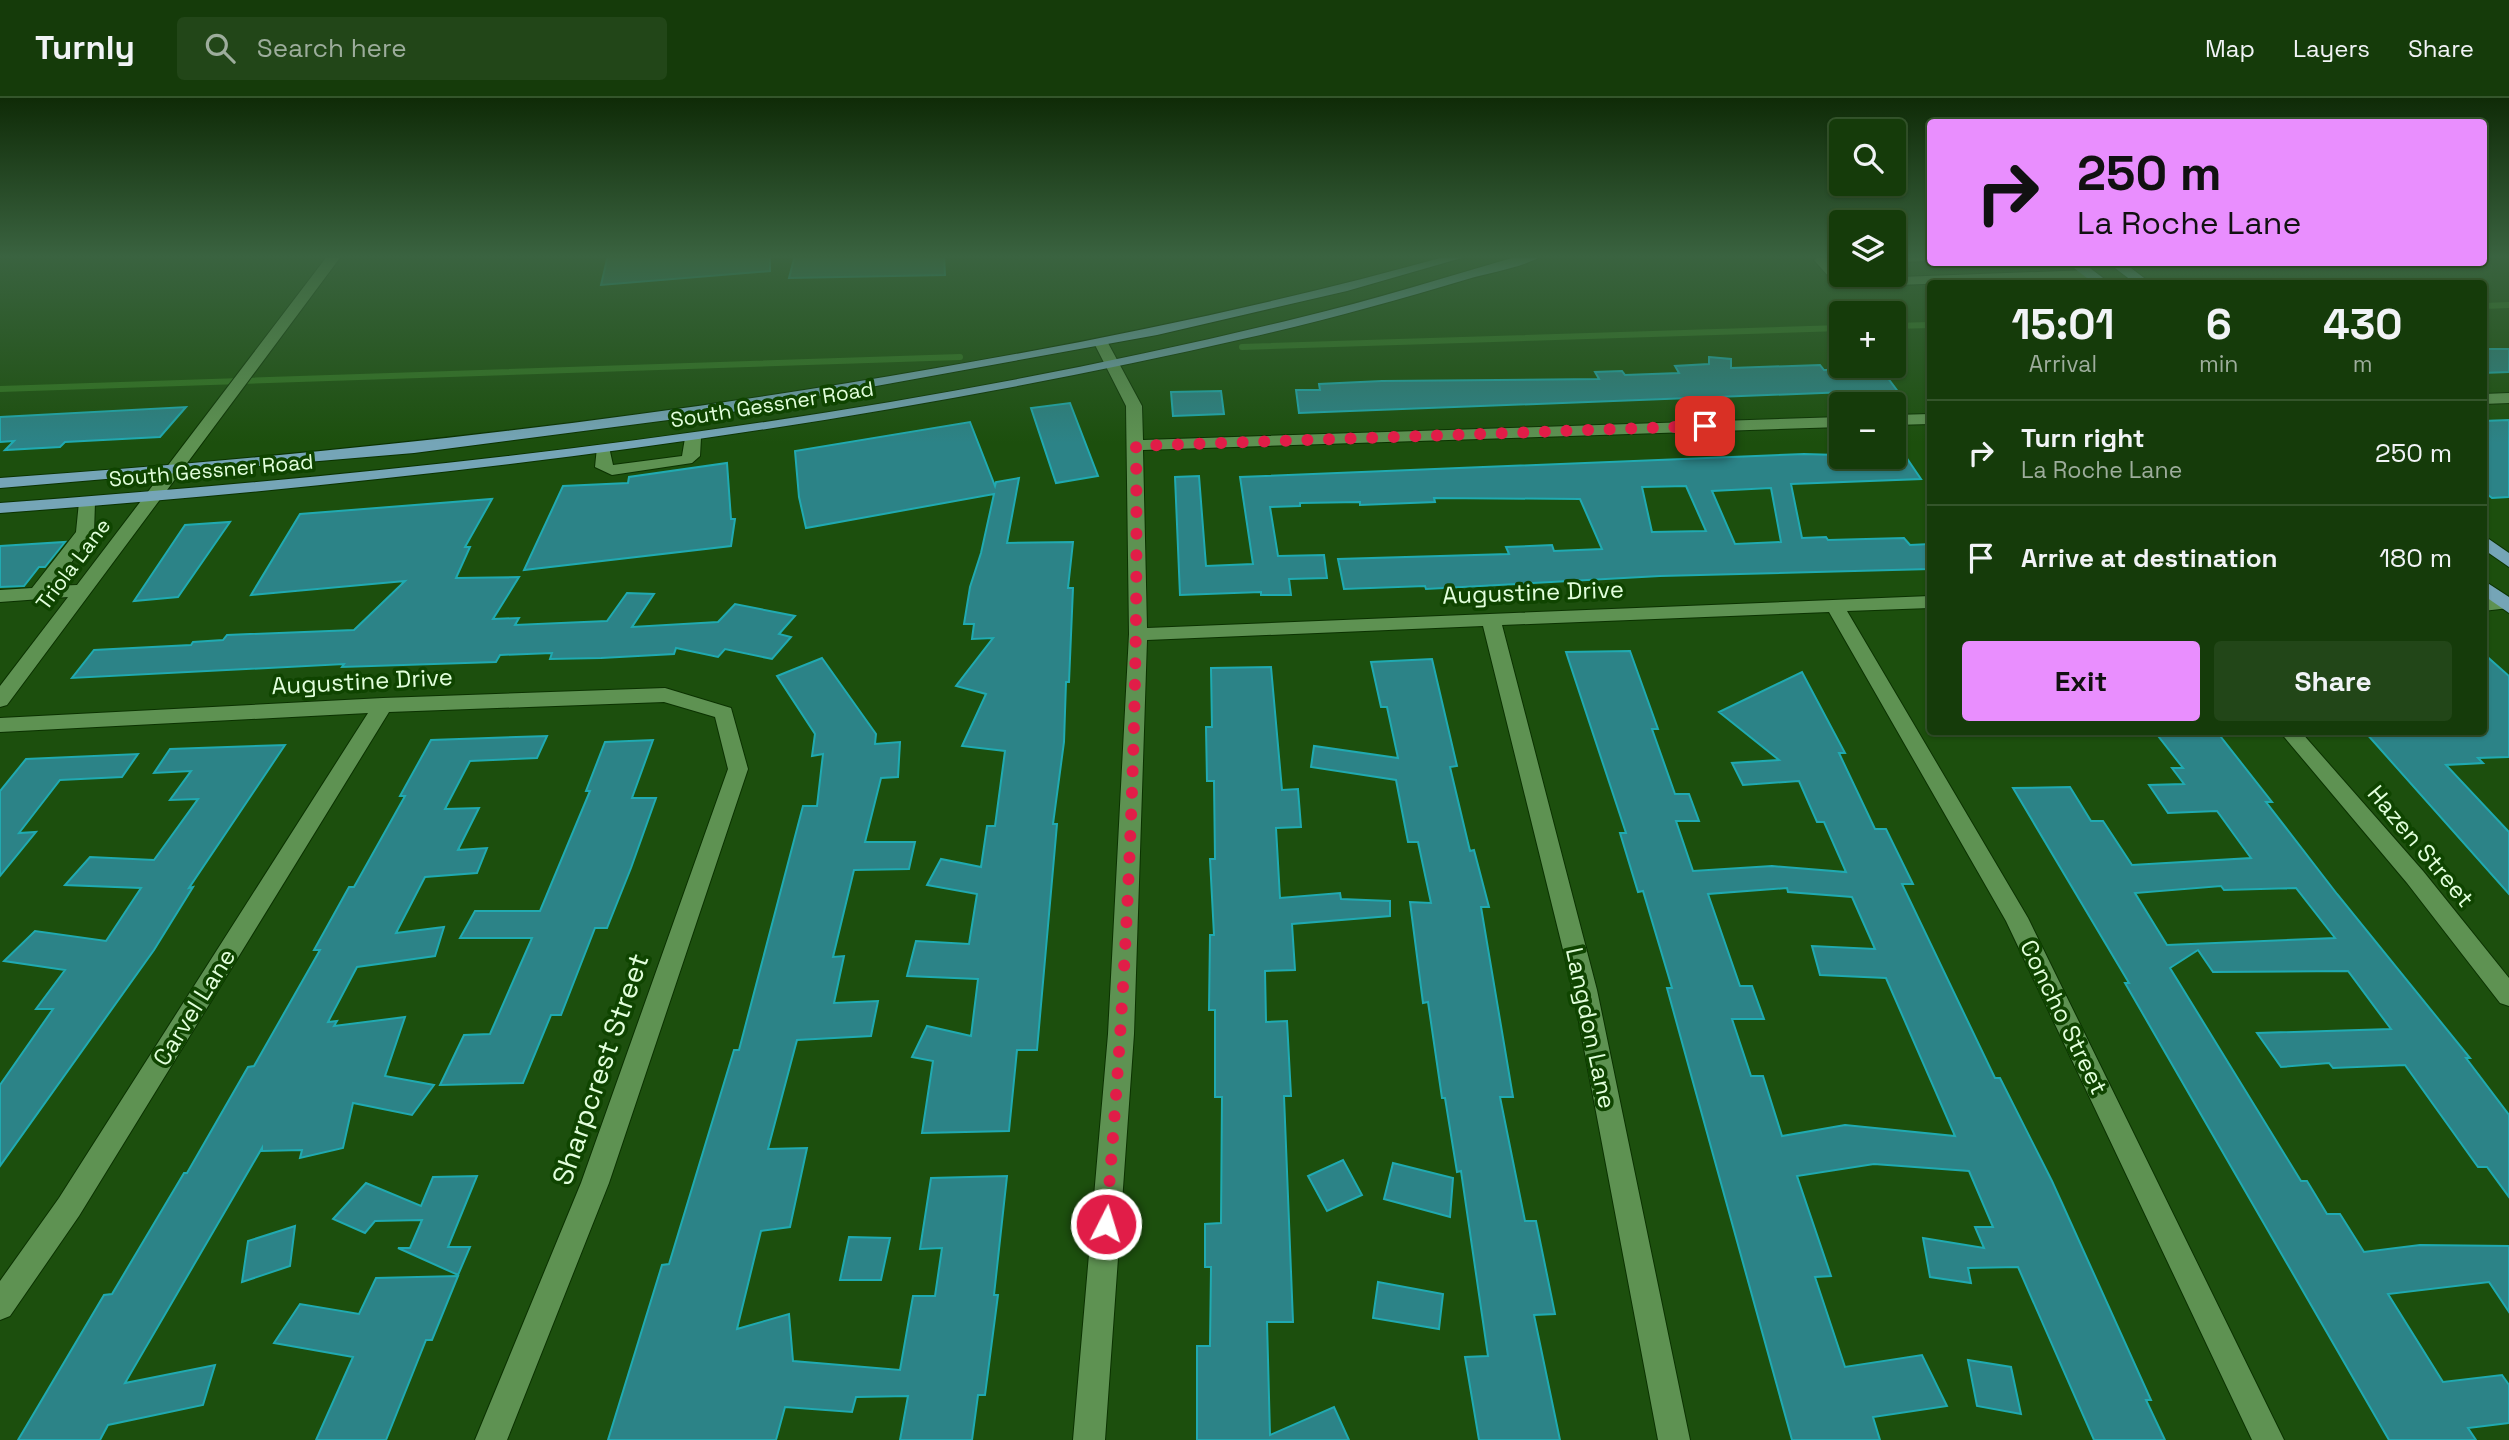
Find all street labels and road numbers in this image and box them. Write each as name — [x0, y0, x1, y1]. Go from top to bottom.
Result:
street label: South Gessner Road — [669, 375, 875, 433]
street label: South Gessner Road — [108, 448, 314, 492]
street label: Triola Lane — [30, 513, 116, 615]
street label: Augustine Drive — [1442, 573, 1624, 611]
street label: Augustine Drive — [270, 661, 454, 701]
street label: Hazen Street — [2361, 779, 2481, 913]
street label: Concho Street — [2013, 935, 2115, 1099]
street label: Carvel Lane — [146, 942, 242, 1072]
street label: Langdon Lane — [1559, 945, 1623, 1111]
street label: Sharpcrest Street — [544, 949, 656, 1189]

